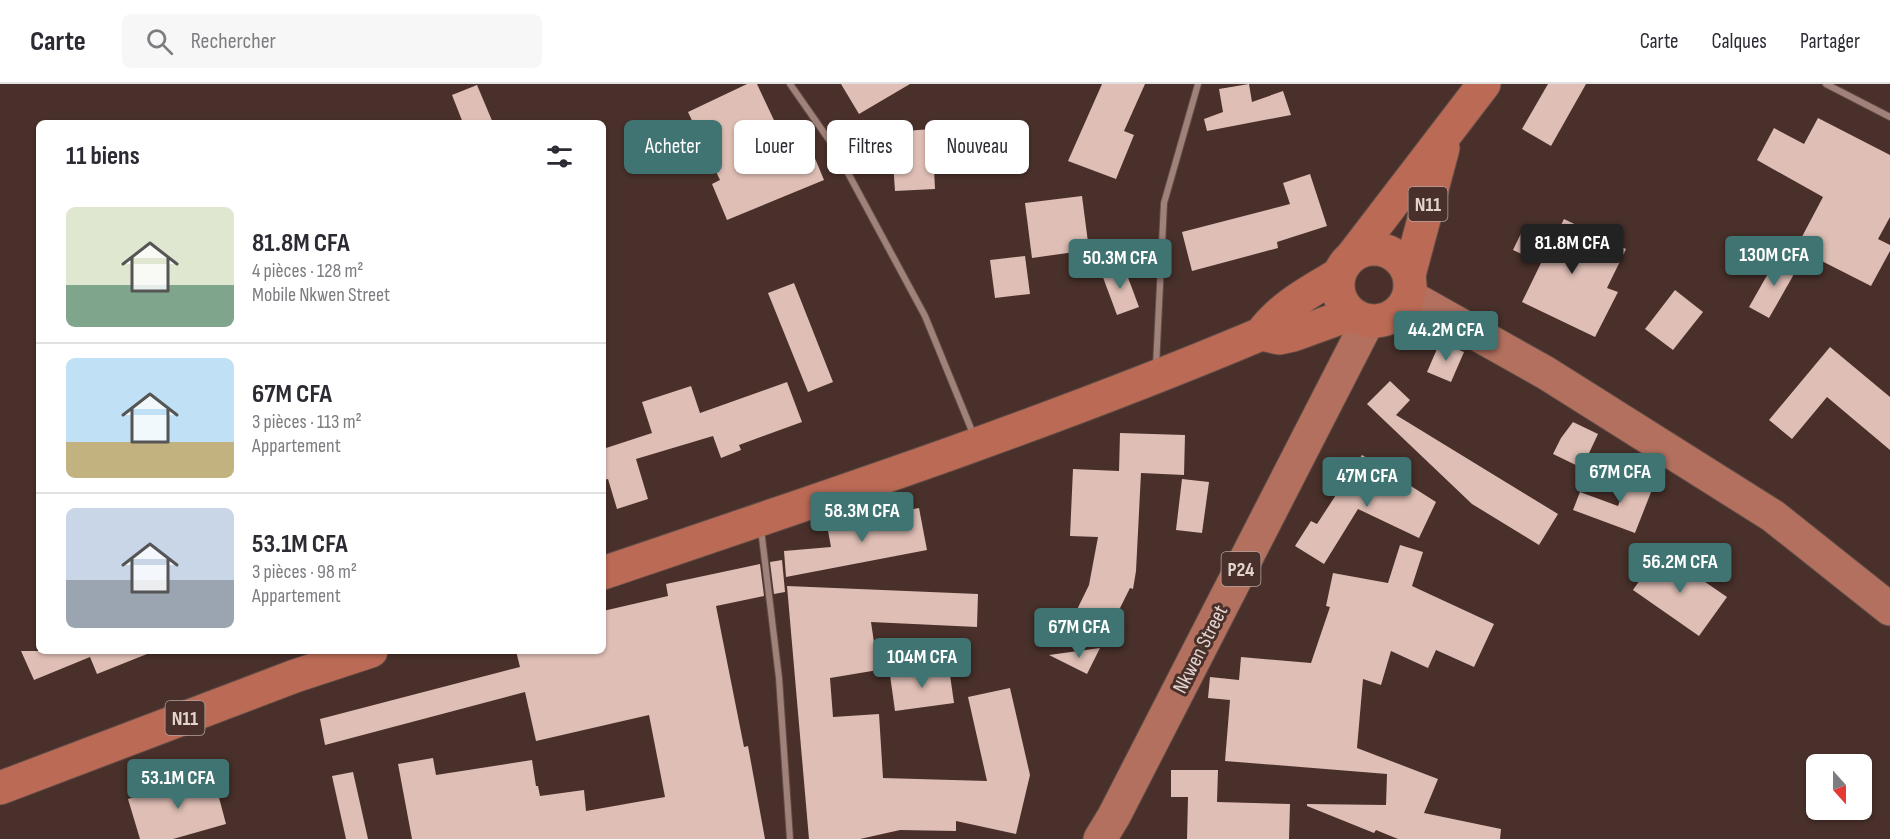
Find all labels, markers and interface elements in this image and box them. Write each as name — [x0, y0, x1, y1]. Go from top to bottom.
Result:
search box — [122, 14, 542, 68]
text: Carte — [30, 25, 86, 58]
icon: search — [143, 25, 176, 58]
text: Rechercher — [191, 28, 276, 55]
text: Carte — [1640, 29, 1679, 54]
text: Calques — [1712, 29, 1767, 54]
text: Partager — [1800, 29, 1860, 54]
chip: Acheter — [624, 120, 722, 174]
chip: Louer — [734, 120, 815, 174]
chip: Filtres — [827, 120, 913, 174]
chip: Nouveau — [925, 120, 1029, 174]
icon: filters — [543, 140, 576, 173]
text: 11 biens — [66, 141, 140, 172]
road number: N11 — [1408, 187, 1448, 221]
pin: 81.8M CFA — [1503, 224, 1641, 275]
text: 81.8M CFA — [252, 228, 350, 259]
icon: home — [114, 231, 186, 303]
text: 81.8M CFA — [1534, 231, 1610, 255]
pin: 130M CFA — [1712, 236, 1836, 287]
pin: 50.3M CFA — [1051, 239, 1189, 290]
text: 130M CFA — [1739, 243, 1809, 267]
text: 50.3M CFA — [1083, 246, 1157, 270]
text: 4 pièces · 128 m² — [252, 259, 364, 283]
text: Mobile Nkwen Street — [252, 283, 390, 307]
pin: 44.2M CFA — [1377, 311, 1515, 362]
text: 44.2M CFA — [1408, 318, 1484, 342]
text: 67M CFA — [252, 379, 332, 410]
icon: home — [114, 382, 186, 454]
text: 3 pièces · 113 m² — [252, 410, 362, 434]
text: Appartement — [252, 434, 341, 458]
pin: 67M CFA — [1565, 453, 1675, 504]
pin: 47M CFA — [1312, 457, 1422, 508]
text: 67M CFA — [1589, 460, 1651, 484]
text: 47M CFA — [1336, 464, 1398, 488]
pin: 58.3M CFA — [793, 492, 931, 543]
text: 58.3M CFA — [824, 499, 900, 523]
text: 53.1M CFA — [252, 529, 348, 560]
icon: home — [114, 532, 186, 604]
pin: 56.2M CFA — [1611, 543, 1749, 594]
text: 56.2M CFA — [1643, 550, 1717, 574]
road number: P24 — [1222, 552, 1260, 586]
text: 3 pièces · 98 m² — [252, 560, 357, 584]
text: Appartement — [252, 584, 341, 608]
street label: Nkwen Street — [1168, 601, 1233, 697]
pin: 67M CFA — [1024, 608, 1134, 659]
text: 67M CFA — [1048, 615, 1110, 639]
pin: 104M CFA — [860, 638, 984, 689]
text: 104M CFA — [887, 645, 957, 669]
road number: N11 — [166, 701, 204, 735]
north arrow — [1806, 754, 1872, 820]
map controls — [1806, 754, 1872, 820]
pin: 53.1M CFA — [109, 759, 247, 810]
text: 53.1M CFA — [141, 766, 215, 790]

